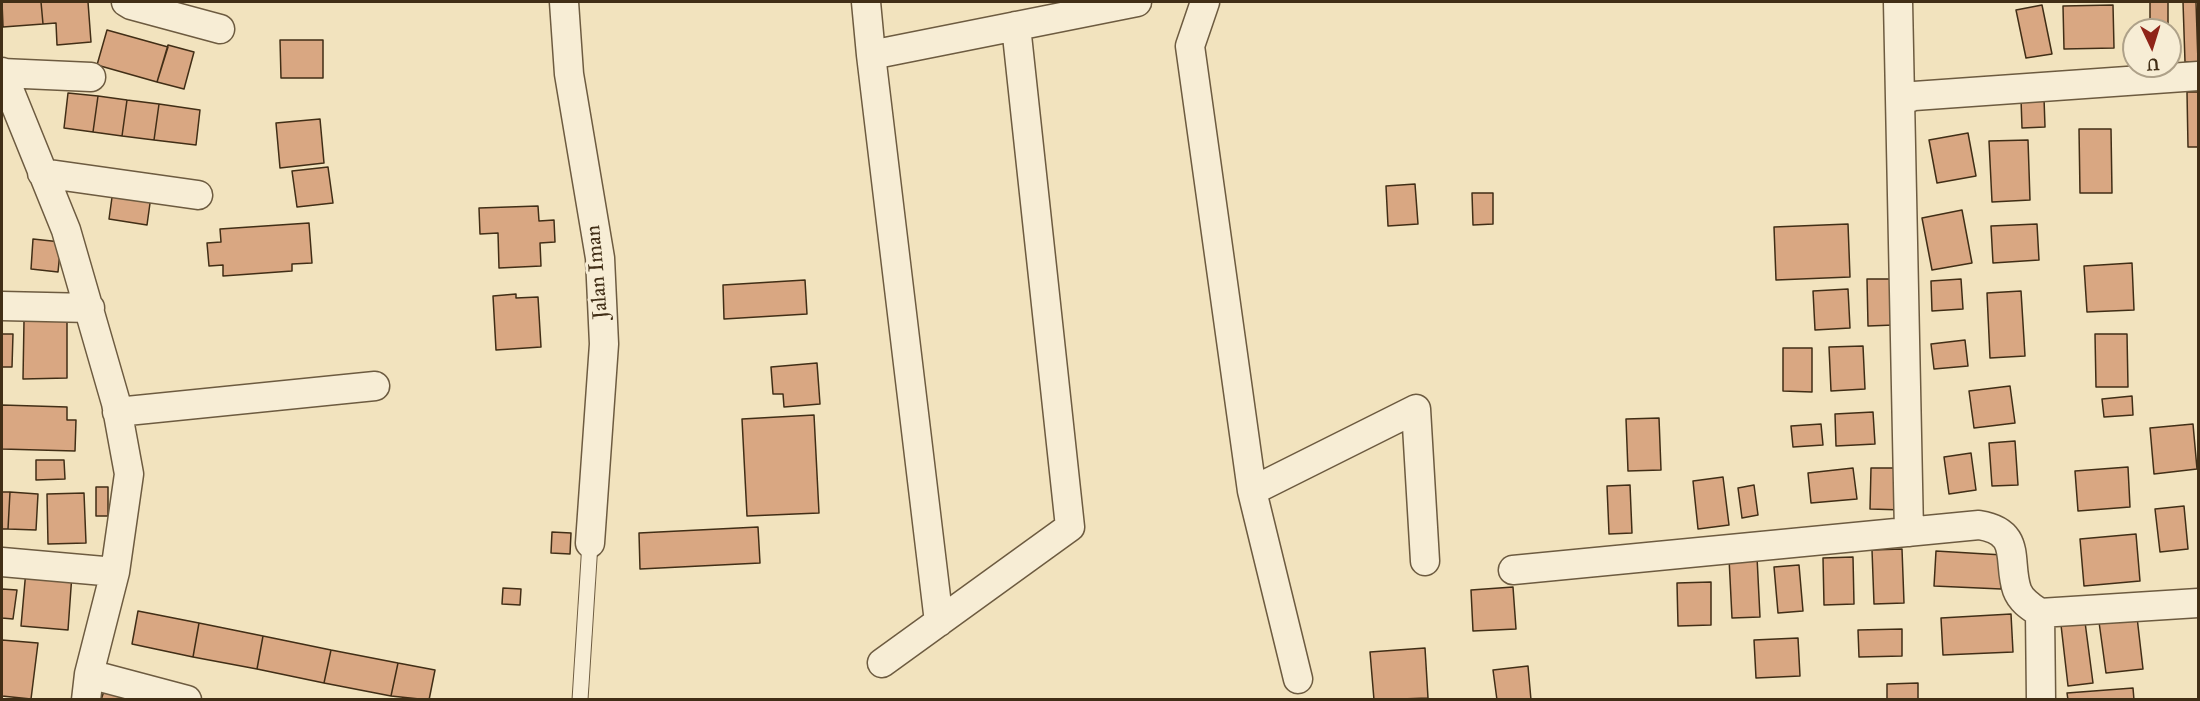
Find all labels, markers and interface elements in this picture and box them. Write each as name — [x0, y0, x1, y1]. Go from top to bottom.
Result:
north arrow — [2122, 18, 2182, 78]
text: U — [2146, 55, 2160, 74]
street label: Jalan Iman — [581, 224, 615, 320]

